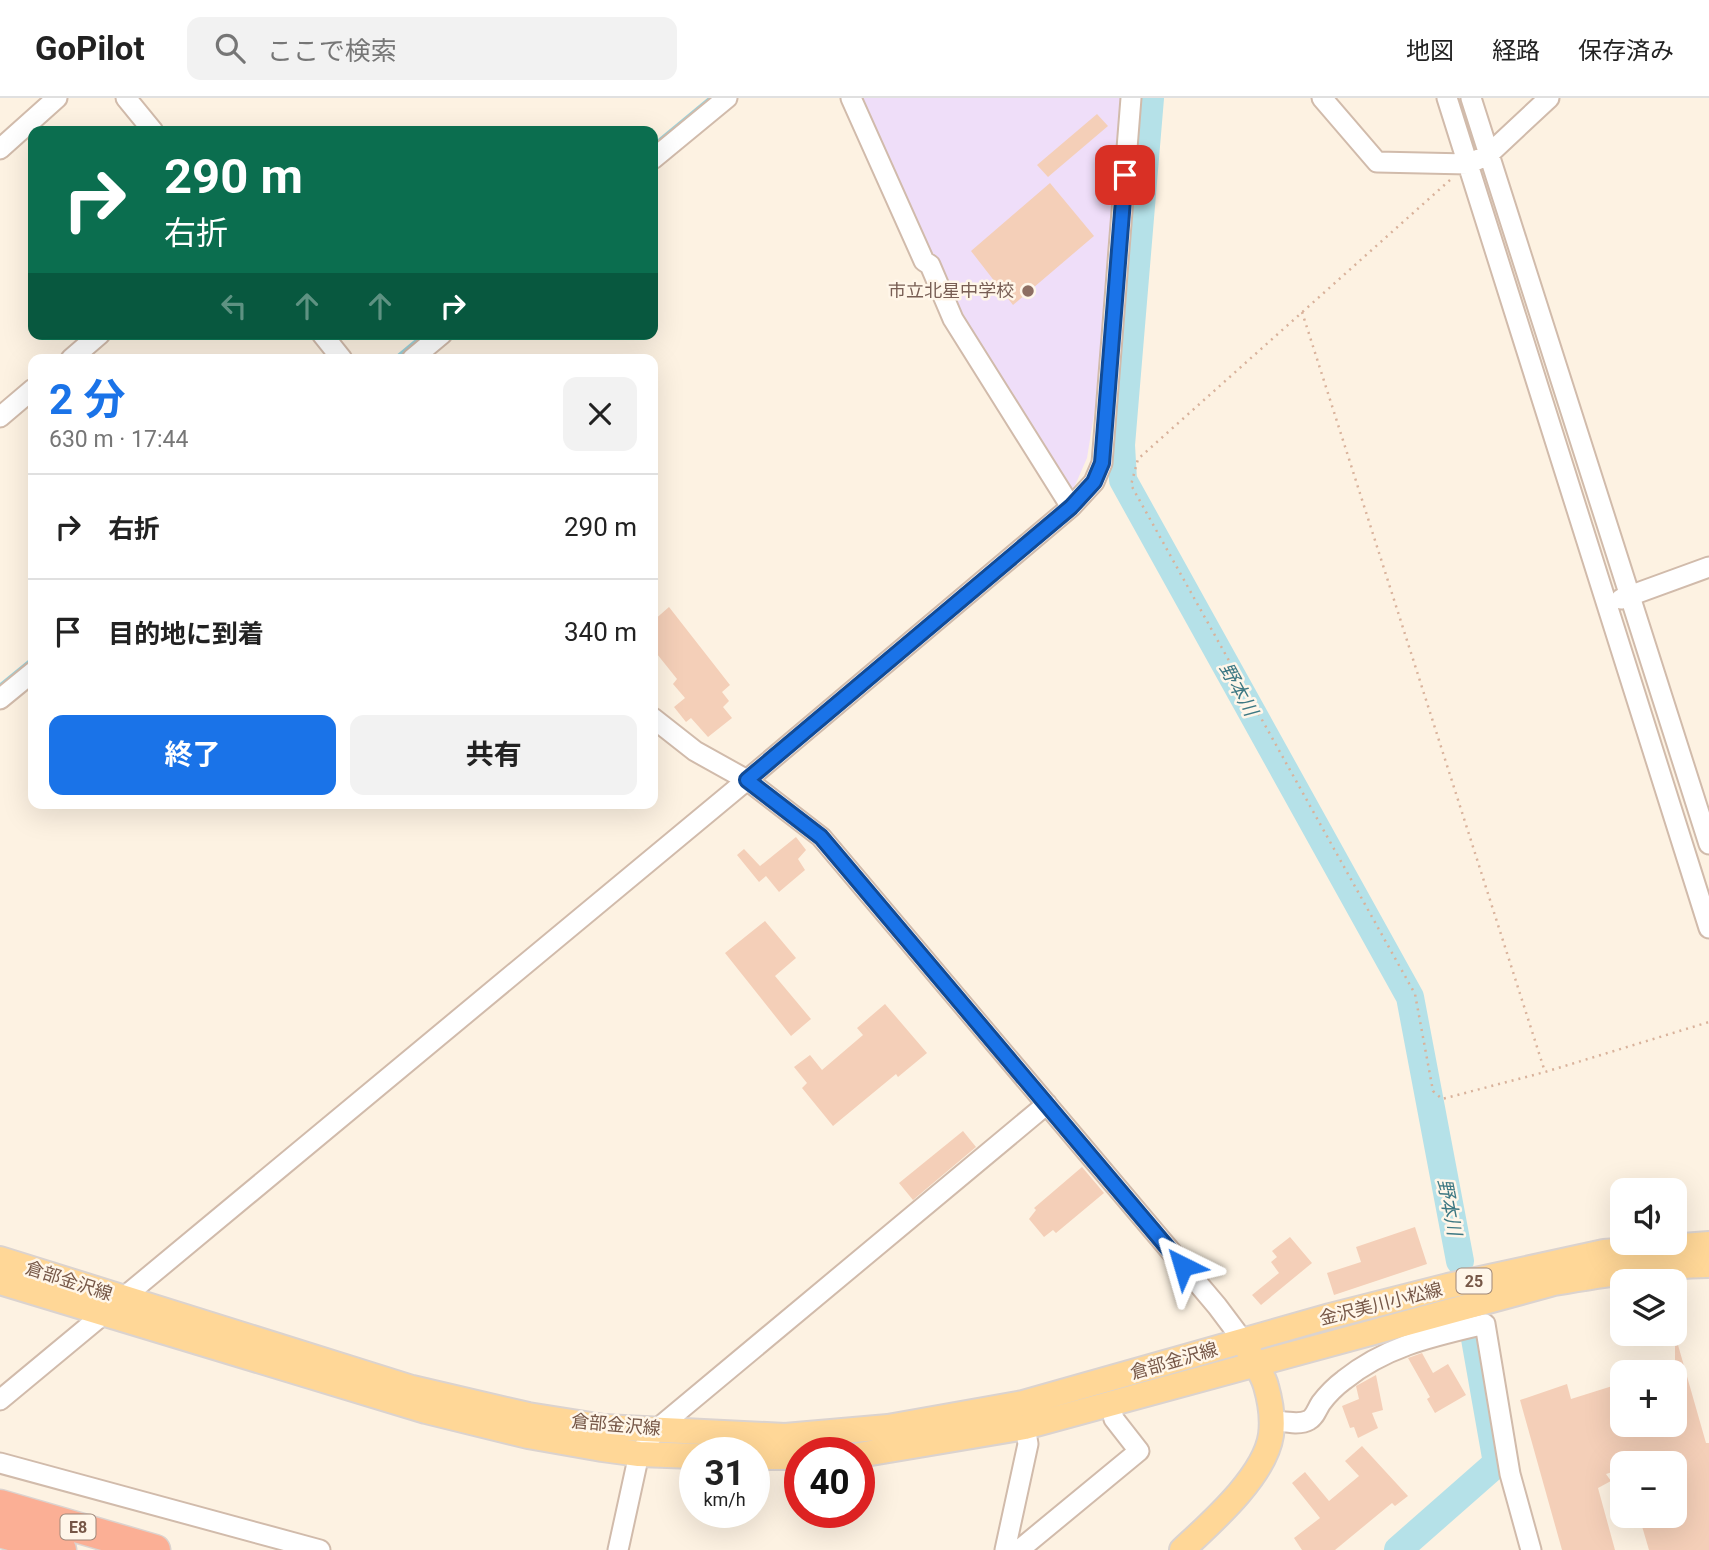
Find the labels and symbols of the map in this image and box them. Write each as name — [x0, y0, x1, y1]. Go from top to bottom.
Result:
pin — [1095, 145, 1155, 205]
place label: 市立北星中学校 — [888, 280, 1014, 301]
marker: 市立北星中学校 — [1020, 283, 1036, 299]
water label: 野本川 — [1215, 659, 1263, 721]
water label: 野本川 — [1433, 1177, 1467, 1239]
position arrow — [1146, 1229, 1220, 1303]
street label: 倉部金沢線 — [23, 1257, 115, 1304]
road number: 25 — [1456, 1268, 1492, 1294]
street label: 金沢美川小松線 — [1317, 1278, 1445, 1329]
street label: 倉部金沢線 — [1128, 1338, 1220, 1383]
street label: 倉部金沢線 — [570, 1410, 662, 1439]
speed limit sign: 40 — [784, 1437, 875, 1528]
road number: E8 — [60, 1514, 96, 1540]

